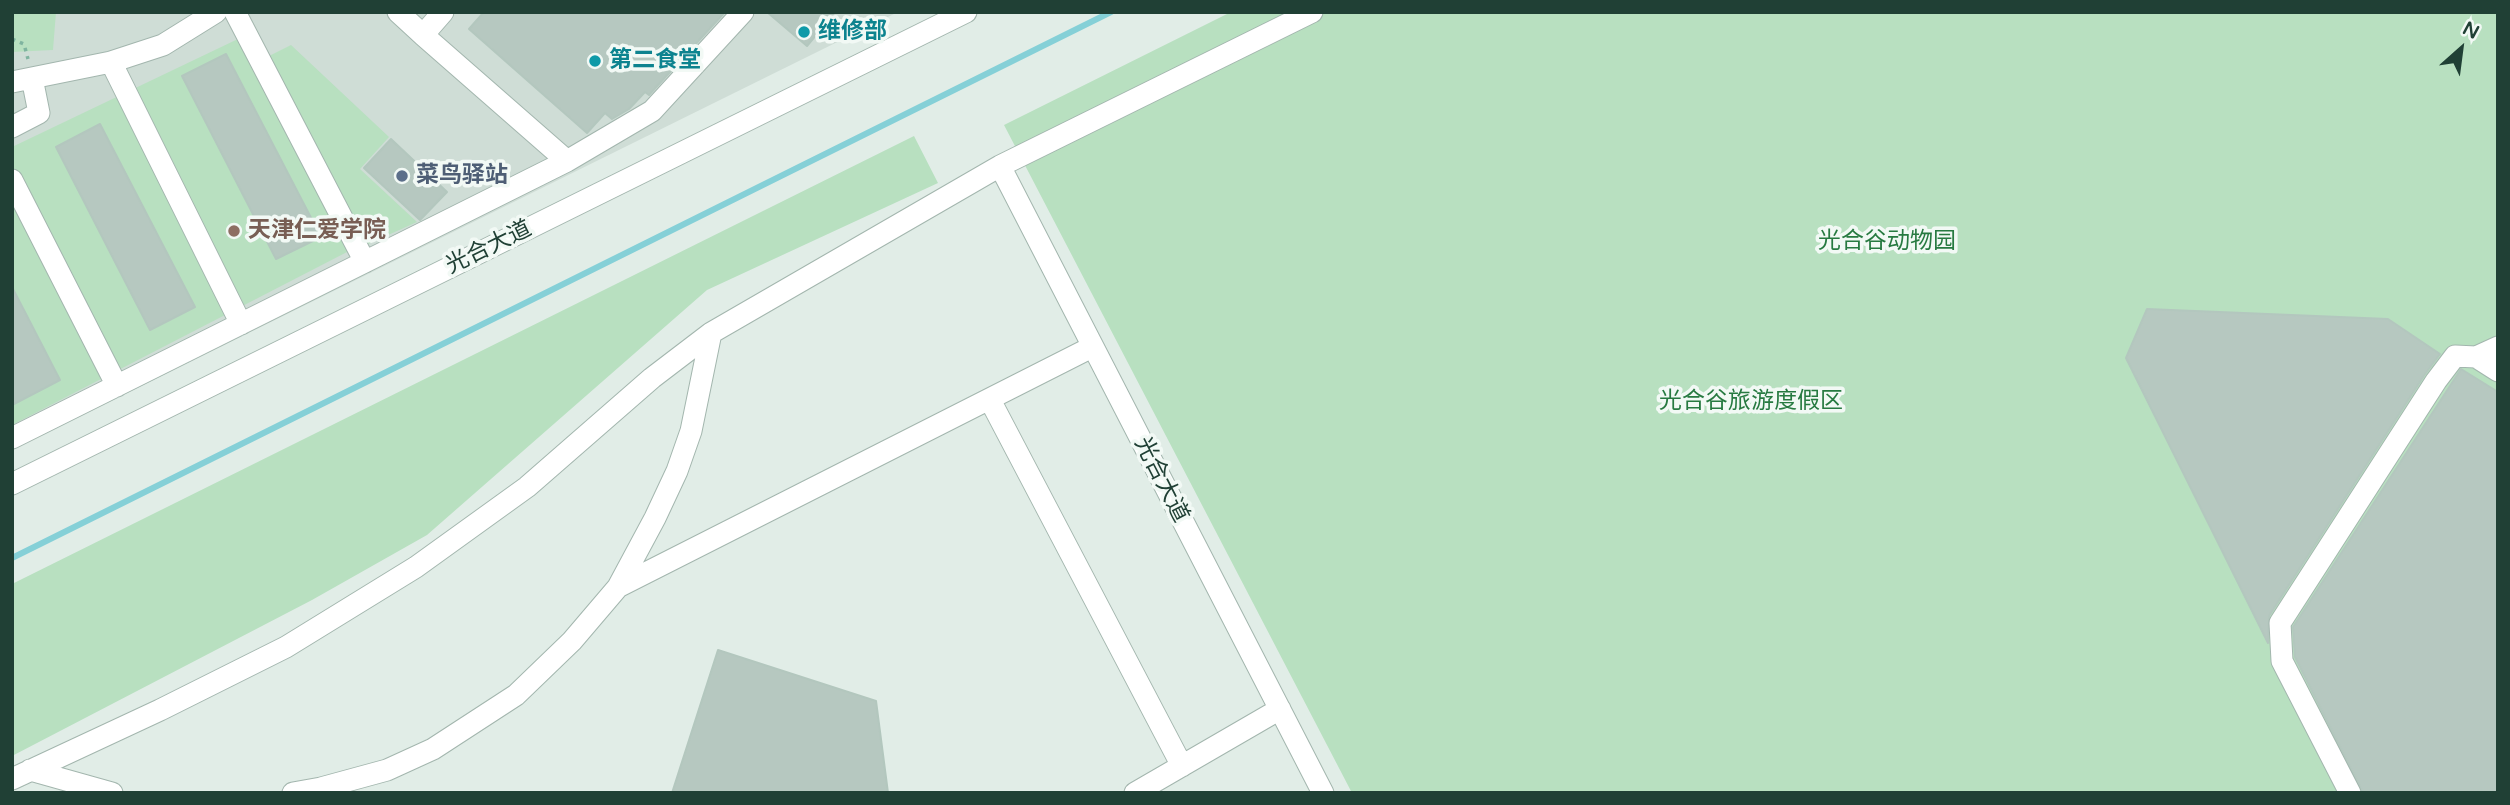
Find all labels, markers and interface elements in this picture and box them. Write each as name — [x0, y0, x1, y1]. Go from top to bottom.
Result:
north arrow — [2426, 14, 2496, 84]
text: N — [2459, 17, 2483, 44]
place label: 维修部 — [818, 18, 887, 46]
marker: 维修部 — [796, 24, 812, 40]
place label: 第二食堂 — [609, 47, 701, 75]
marker: 第二食堂 — [587, 53, 603, 69]
place label: 菜鸟驿站 — [416, 162, 508, 190]
marker: 菜鸟驿站 — [394, 168, 410, 184]
street label: 光合大道 — [442, 215, 536, 281]
place label: 天津仁爱学院 — [248, 217, 386, 245]
marker: 天津仁爱学院 — [226, 223, 242, 239]
park label: 光合谷动物园 — [1818, 228, 1956, 256]
park label: 光合谷旅游度假区 — [1659, 388, 1843, 416]
street label: 光合大道 — [1128, 433, 1194, 527]

